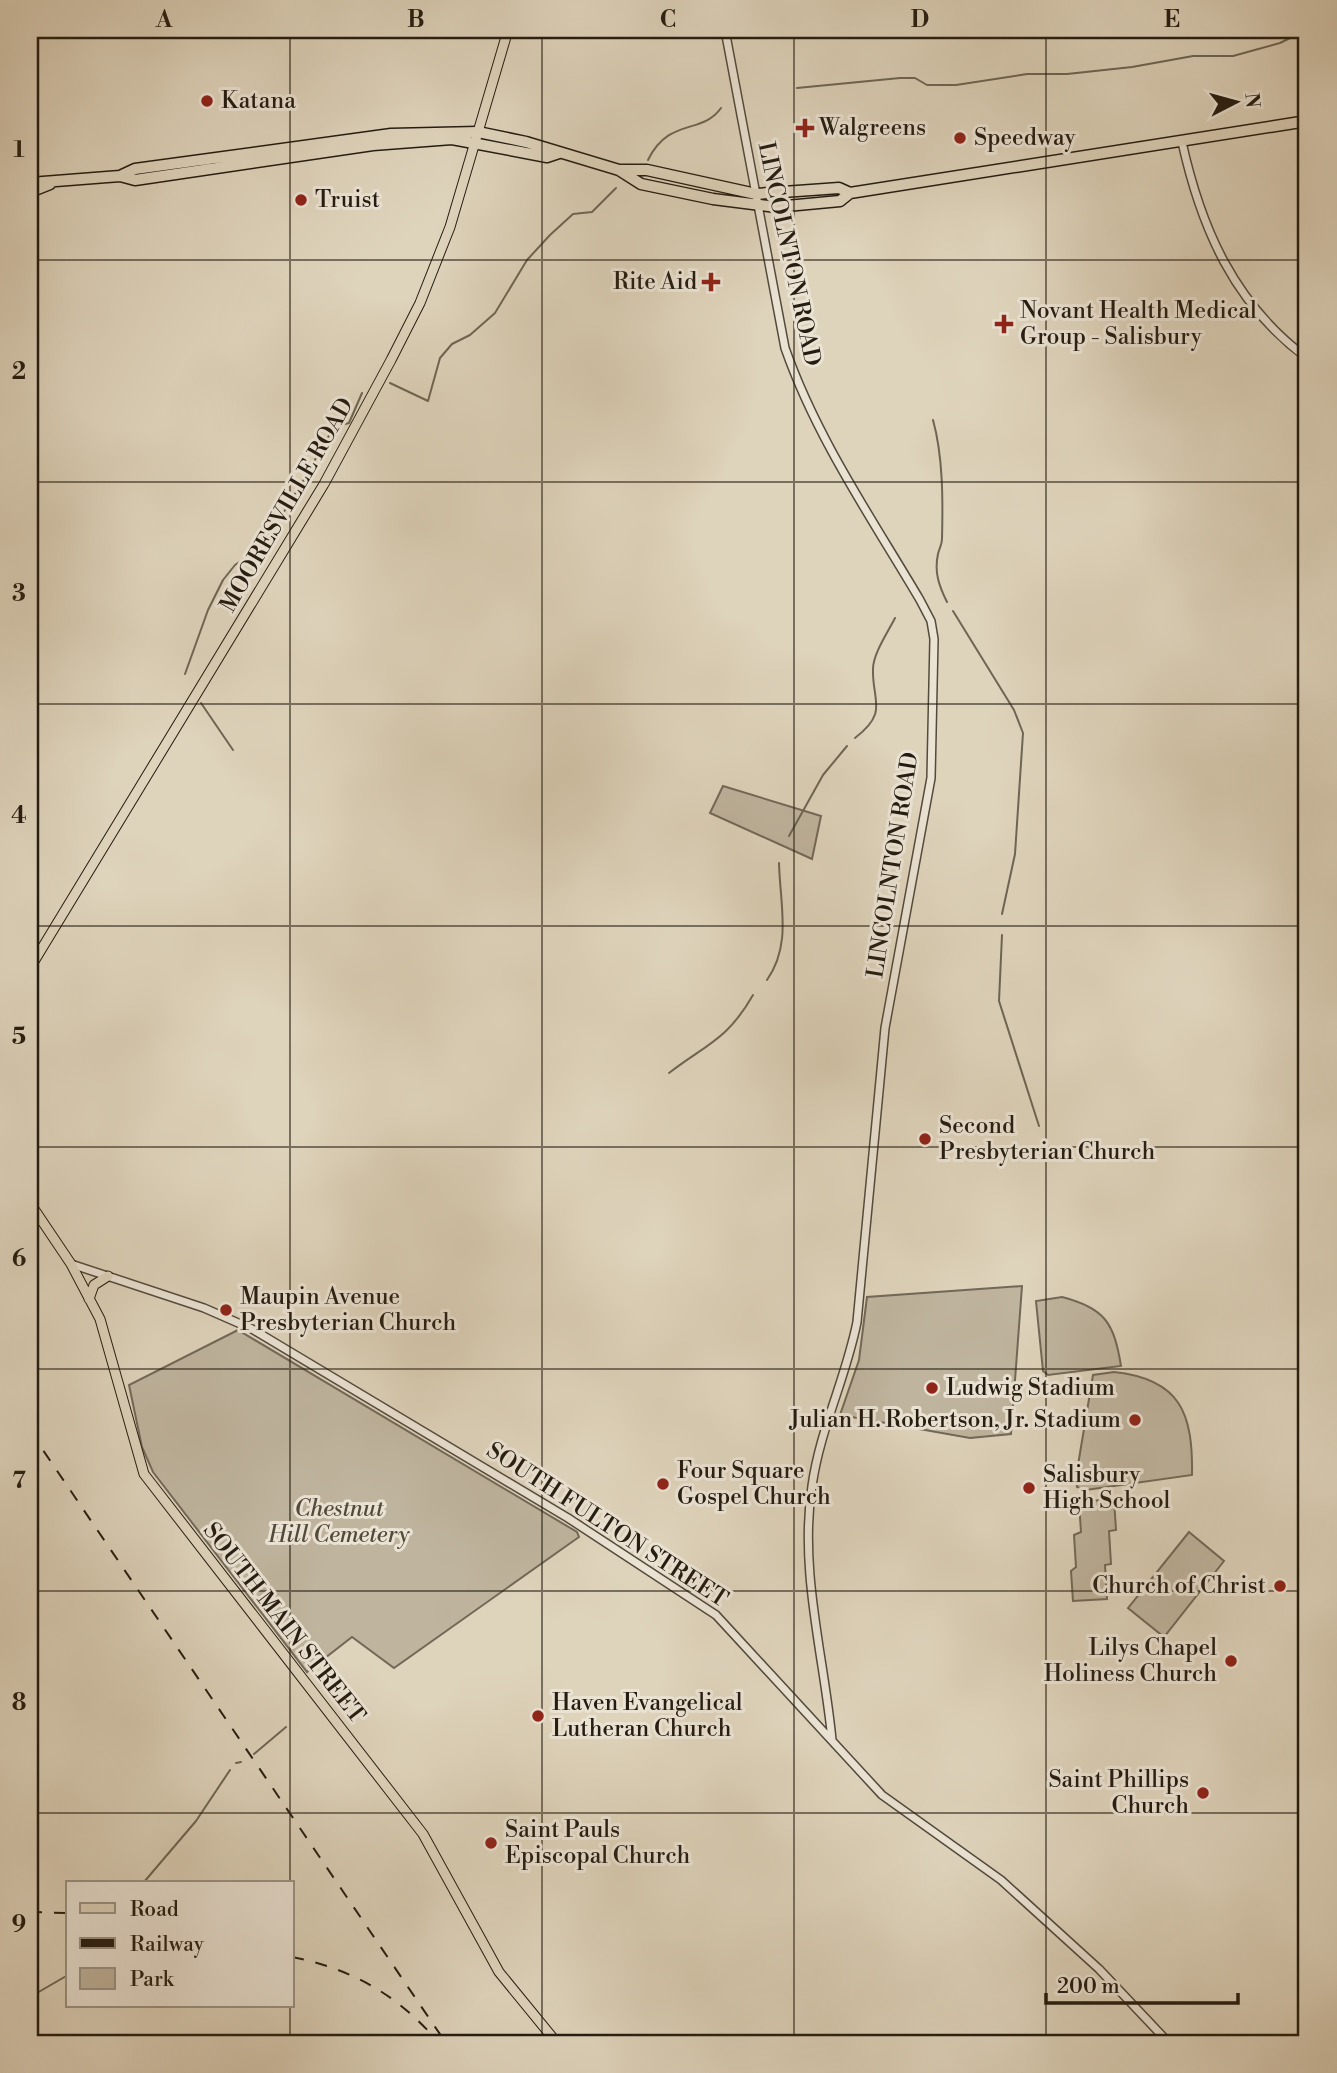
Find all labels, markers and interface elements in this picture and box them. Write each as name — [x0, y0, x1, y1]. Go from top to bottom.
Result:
text: A — [155, 6, 173, 34]
text: B — [407, 6, 425, 34]
text: C — [660, 6, 676, 34]
text: D — [911, 6, 929, 34]
text: E — [1164, 6, 1180, 34]
north arrow — [1200, 66, 1270, 136]
place label: Katana — [221, 87, 296, 115]
text: N — [1239, 92, 1265, 109]
marker: Katana — [199, 93, 215, 109]
place label: Walgreens — [818, 114, 926, 142]
marker: Walgreens — [797, 120, 813, 136]
place label: Speedway — [974, 124, 1076, 152]
marker: Speedway — [952, 130, 968, 146]
text: 1 — [13, 136, 25, 164]
street label: LINCOLNTON ROAD — [752, 139, 826, 369]
place label: Truist — [315, 186, 380, 214]
marker: Truist — [293, 192, 309, 208]
place label: Rite Aid — [613, 268, 697, 296]
marker: Rite Aid — [703, 274, 719, 290]
place label: Novant Health Medical Group - Salisbury — [1020, 297, 1257, 351]
marker: Novant Health Medical Group - Salisbury — [994, 314, 1014, 334]
text: 2 — [12, 358, 26, 386]
street label: MOORESVILLE ROAD — [214, 393, 360, 617]
text: 3 — [12, 580, 26, 608]
street label: LINCOLNTON ROAD — [861, 750, 925, 980]
text: 4 — [11, 802, 27, 830]
text: 5 — [12, 1023, 26, 1051]
place label: Second Presbyterian Church — [939, 1112, 1156, 1166]
marker: Second Presbyterian Church — [917, 1131, 933, 1147]
text: 6 — [12, 1245, 26, 1273]
place label: Maupin Avenue Presbyterian Church — [240, 1283, 457, 1337]
marker: Maupin Avenue Presbyterian Church — [218, 1302, 234, 1318]
place label: Ludwig Stadium — [946, 1374, 1115, 1402]
marker: Ludwig Stadium — [924, 1380, 940, 1396]
place label: Julian H. Robertson, Jr. Stadium — [789, 1406, 1121, 1434]
marker: Julian H. Robertson, Jr. Stadium — [1127, 1412, 1143, 1428]
street label: SOUTH FULTON STREET — [481, 1436, 733, 1614]
place label: Four Square Gospel Church — [677, 1457, 831, 1511]
place label: Salisbury High School — [1043, 1461, 1171, 1515]
text: 7 — [12, 1467, 26, 1495]
marker: Four Square Gospel Church — [655, 1476, 671, 1492]
marker: Salisbury High School — [1021, 1480, 1037, 1496]
park label: Chestnut Hill Cemetery — [267, 1495, 411, 1549]
street label: SOUTH MAIN STREET — [197, 1517, 371, 1729]
place label: Church of Christ — [1092, 1572, 1266, 1600]
marker: Church of Christ — [1272, 1578, 1288, 1594]
place label: Lilys Chapel Holiness Church — [1044, 1634, 1217, 1688]
marker: Lilys Chapel Holiness Church — [1223, 1653, 1239, 1669]
text: 8 — [12, 1689, 26, 1717]
place label: Haven Evangelical Lutheran Church — [552, 1689, 743, 1743]
marker: Haven Evangelical Lutheran Church — [530, 1708, 546, 1724]
place label: Saint Phillips Church — [1048, 1766, 1189, 1820]
marker: Saint Phillips Church — [1195, 1785, 1211, 1801]
place label: Saint Pauls Episcopal Church — [505, 1816, 691, 1870]
marker: Saint Pauls Episcopal Church — [483, 1835, 499, 1851]
legend — [66, 1881, 294, 2007]
text: Road — [130, 1897, 179, 1923]
text: 9 — [12, 1911, 26, 1939]
text: Railway — [130, 1932, 205, 1958]
scale bar — [1046, 1961, 1239, 2005]
text: Park — [130, 1967, 175, 1993]
text: 200 m — [1057, 1974, 1120, 2000]

